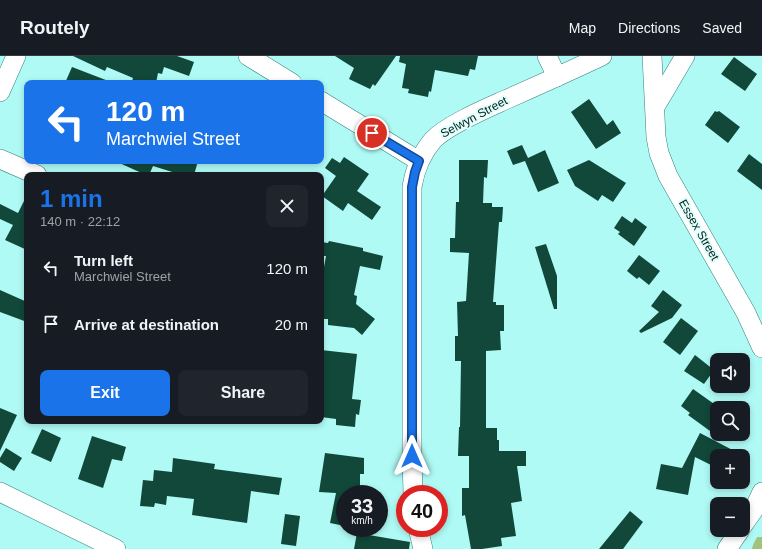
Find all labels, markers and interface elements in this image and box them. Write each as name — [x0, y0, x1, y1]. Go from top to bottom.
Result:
text: Routely — [20, 17, 90, 38]
text: Map — [569, 20, 596, 36]
text: Directions — [618, 20, 680, 36]
text: Saved — [702, 20, 742, 36]
street label: Selwyn Street — [438, 93, 511, 141]
icon: left — [40, 96, 92, 148]
text: 120 m — [106, 96, 185, 127]
pin — [355, 116, 389, 150]
icon: arrive — [361, 122, 383, 144]
text: Marchwiel Street — [106, 129, 240, 149]
text: 1 min — [40, 185, 103, 212]
button: close — [266, 185, 308, 227]
street label: Essex Street — [676, 197, 722, 264]
text: 140 m · 22:12 — [40, 214, 120, 229]
text: Turn left — [74, 252, 133, 269]
icon: left — [40, 257, 62, 279]
text: 120 m — [266, 260, 308, 277]
text: Marchwiel Street — [74, 269, 171, 284]
icon: arrive — [40, 313, 62, 335]
text: Arrive at destination — [74, 316, 219, 333]
text: 20 m — [275, 316, 308, 333]
map controls — [710, 353, 750, 537]
button: sound — [710, 353, 750, 393]
button: Exit — [40, 370, 170, 416]
button: Share — [178, 370, 308, 416]
button: search — [710, 401, 750, 441]
position arrow — [391, 435, 433, 477]
button: + — [710, 449, 750, 489]
speed limit sign: 40 — [396, 485, 448, 537]
text: 33 — [351, 495, 373, 517]
button: − — [710, 497, 750, 537]
text: km/h — [351, 515, 373, 526]

